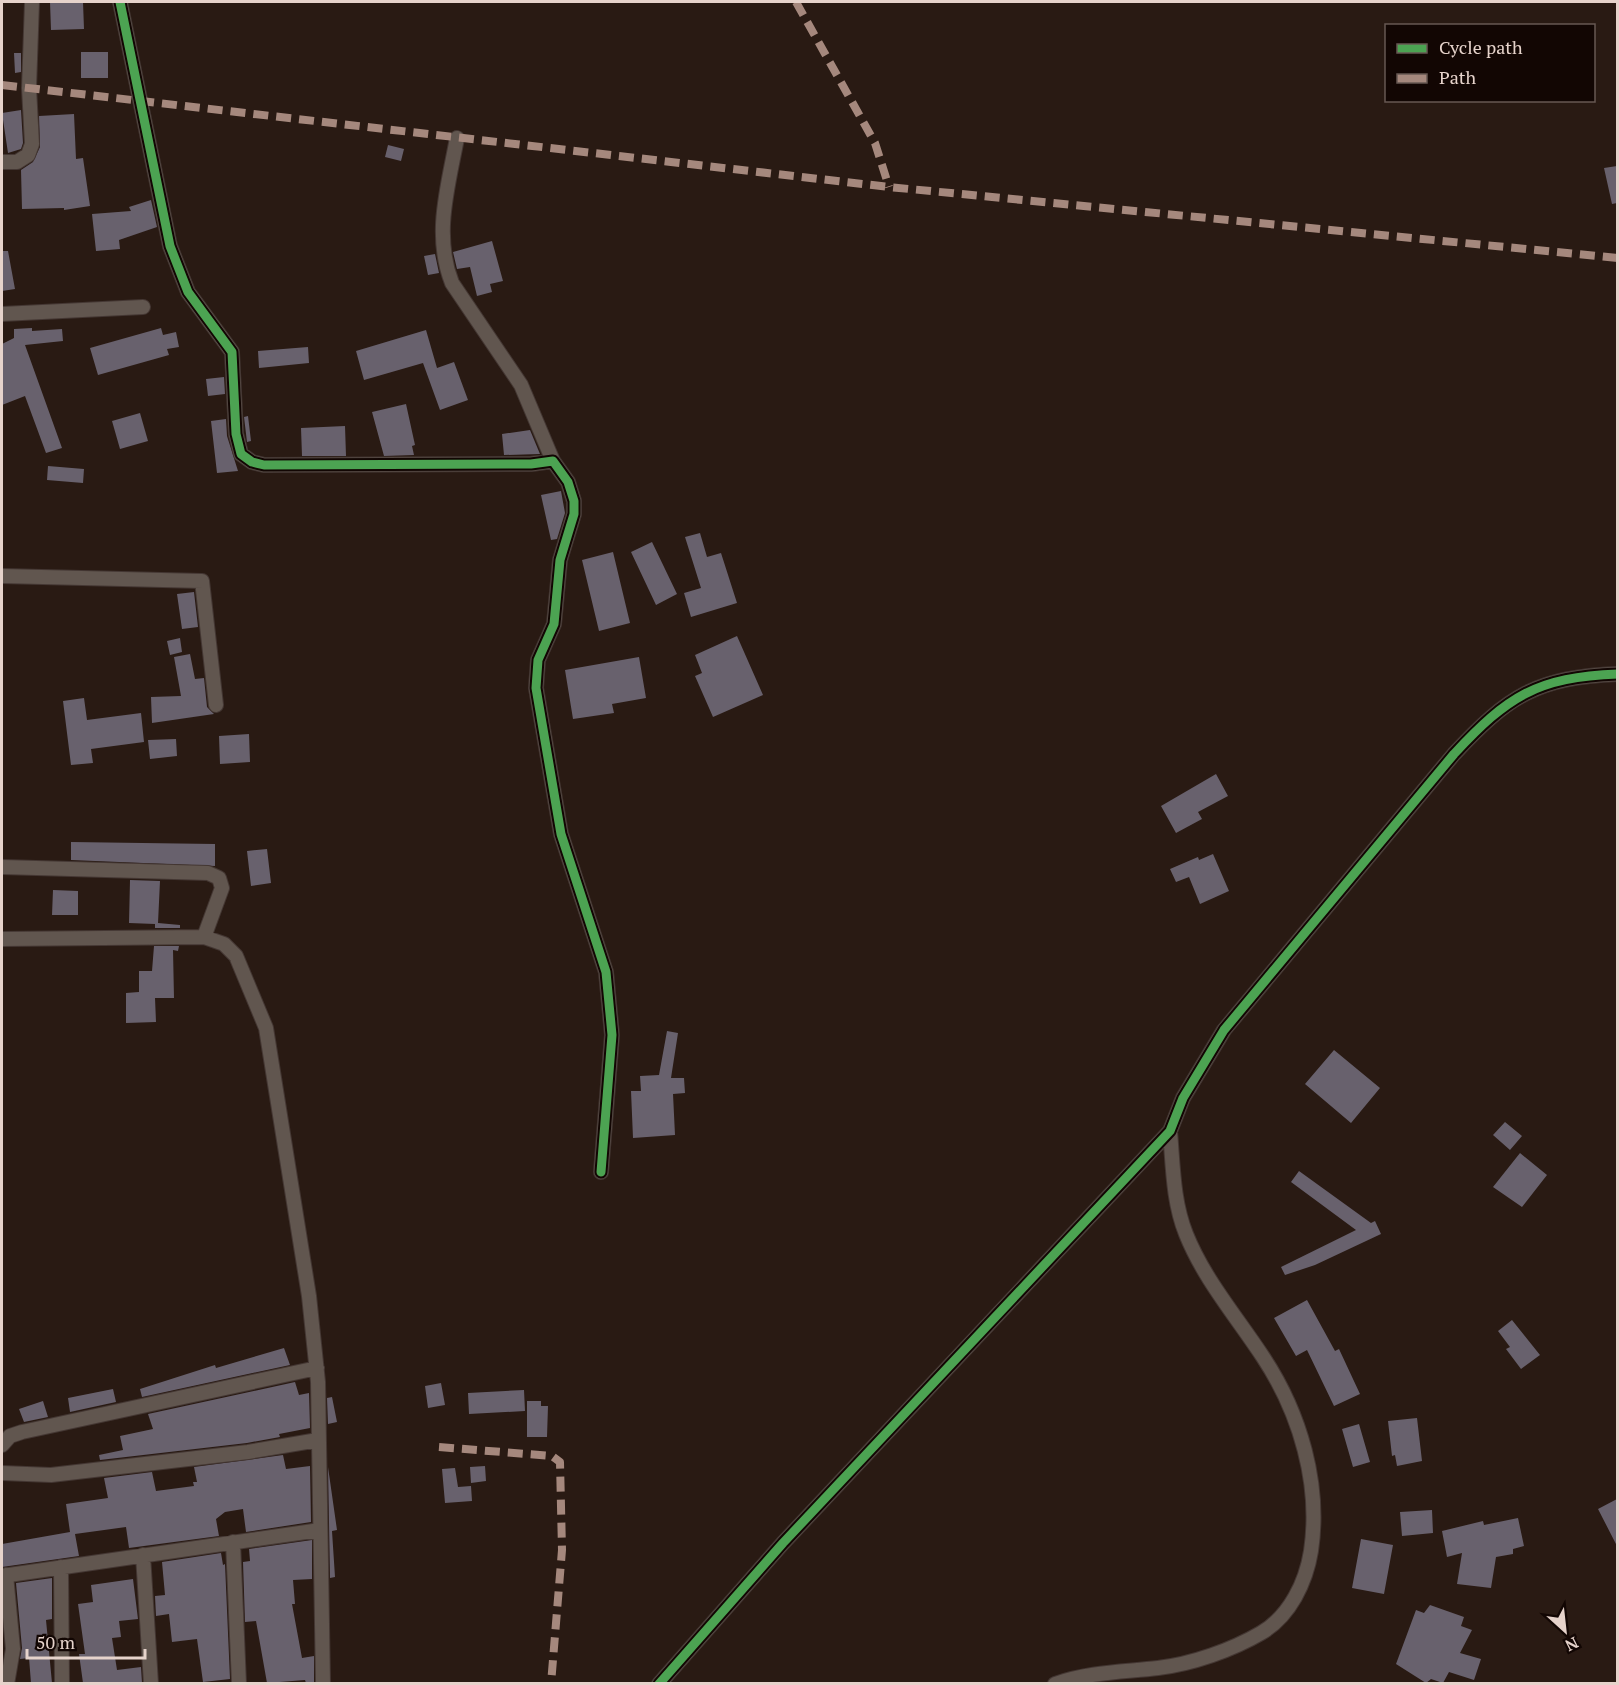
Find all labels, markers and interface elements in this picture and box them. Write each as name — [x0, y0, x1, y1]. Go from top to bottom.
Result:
legend — [1385, 24, 1595, 102]
text: Cycle path — [1439, 35, 1523, 59]
text: Path — [1439, 65, 1476, 89]
north arrow — [1535, 1601, 1595, 1661]
scale bar — [27, 1622, 146, 1660]
text: 50 m — [36, 1630, 76, 1654]
text: N — [1561, 1632, 1582, 1657]

